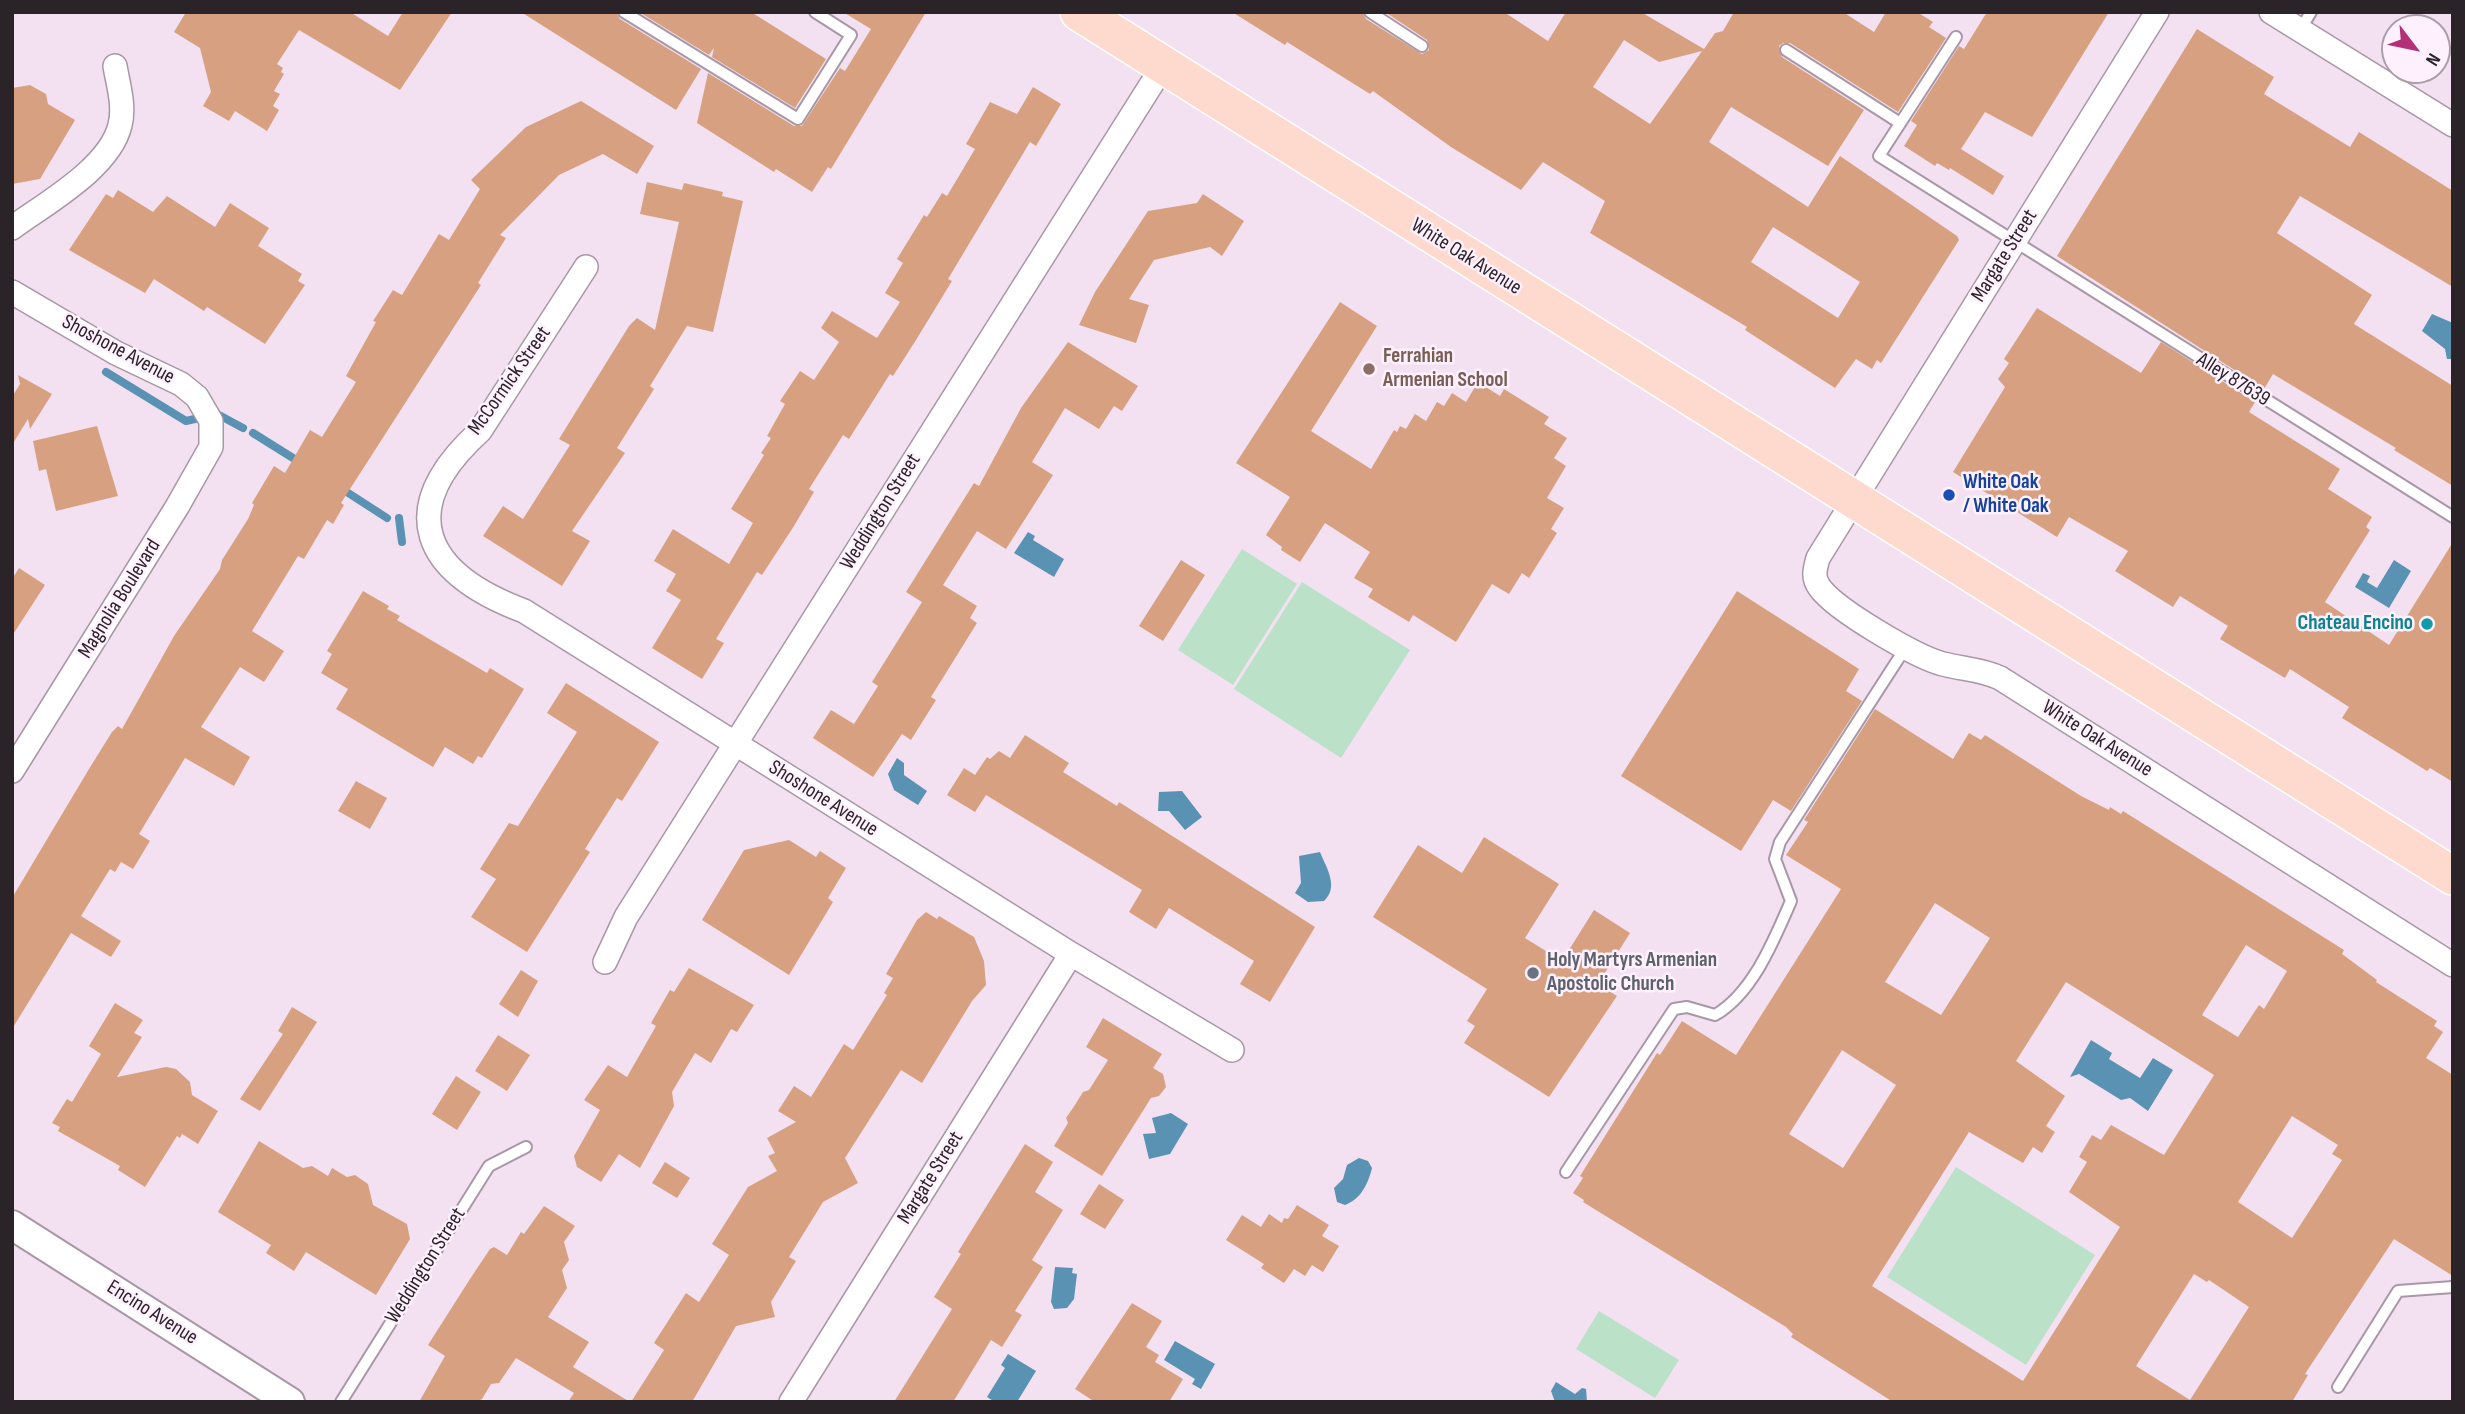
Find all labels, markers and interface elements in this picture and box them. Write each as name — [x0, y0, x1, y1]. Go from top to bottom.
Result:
north arrow — [2381, 14, 2451, 84]
text: N — [2420, 49, 2445, 70]
street label: Margate Street — [1967, 205, 2043, 307]
street label: White Oak Avenue — [1406, 213, 1526, 301]
street label: Shoshone Avenue — [57, 310, 179, 390]
street label: McCormick Street — [463, 322, 557, 440]
place label: Ferrahian Armenian School — [1383, 344, 1508, 394]
street label: Alley 87639 — [2192, 348, 2274, 412]
marker: Ferrahian Armenian School — [1361, 361, 1377, 377]
street label: Weddington Street — [835, 449, 927, 575]
place label: White Oak / White Oak — [1963, 470, 2049, 520]
marker: White Oak / White Oak — [1941, 487, 1957, 503]
street label: Magnolia Boulevard — [73, 535, 167, 663]
place label: Chateau Encino — [2297, 611, 2413, 637]
marker: Chateau Encino — [2419, 616, 2435, 632]
street label: White Oak Avenue — [2037, 695, 2157, 783]
street label: Shoshone Avenue — [764, 755, 882, 843]
place label: Holy Martyrs Armenian Apostolic Church — [1547, 948, 1717, 998]
marker: Holy Martyrs Armenian Apostolic Church — [1525, 965, 1541, 981]
street label: Margate Street — [893, 1127, 969, 1229]
street label: Weddington Street — [380, 1203, 472, 1329]
street label: Encino Avenue — [102, 1275, 202, 1351]

